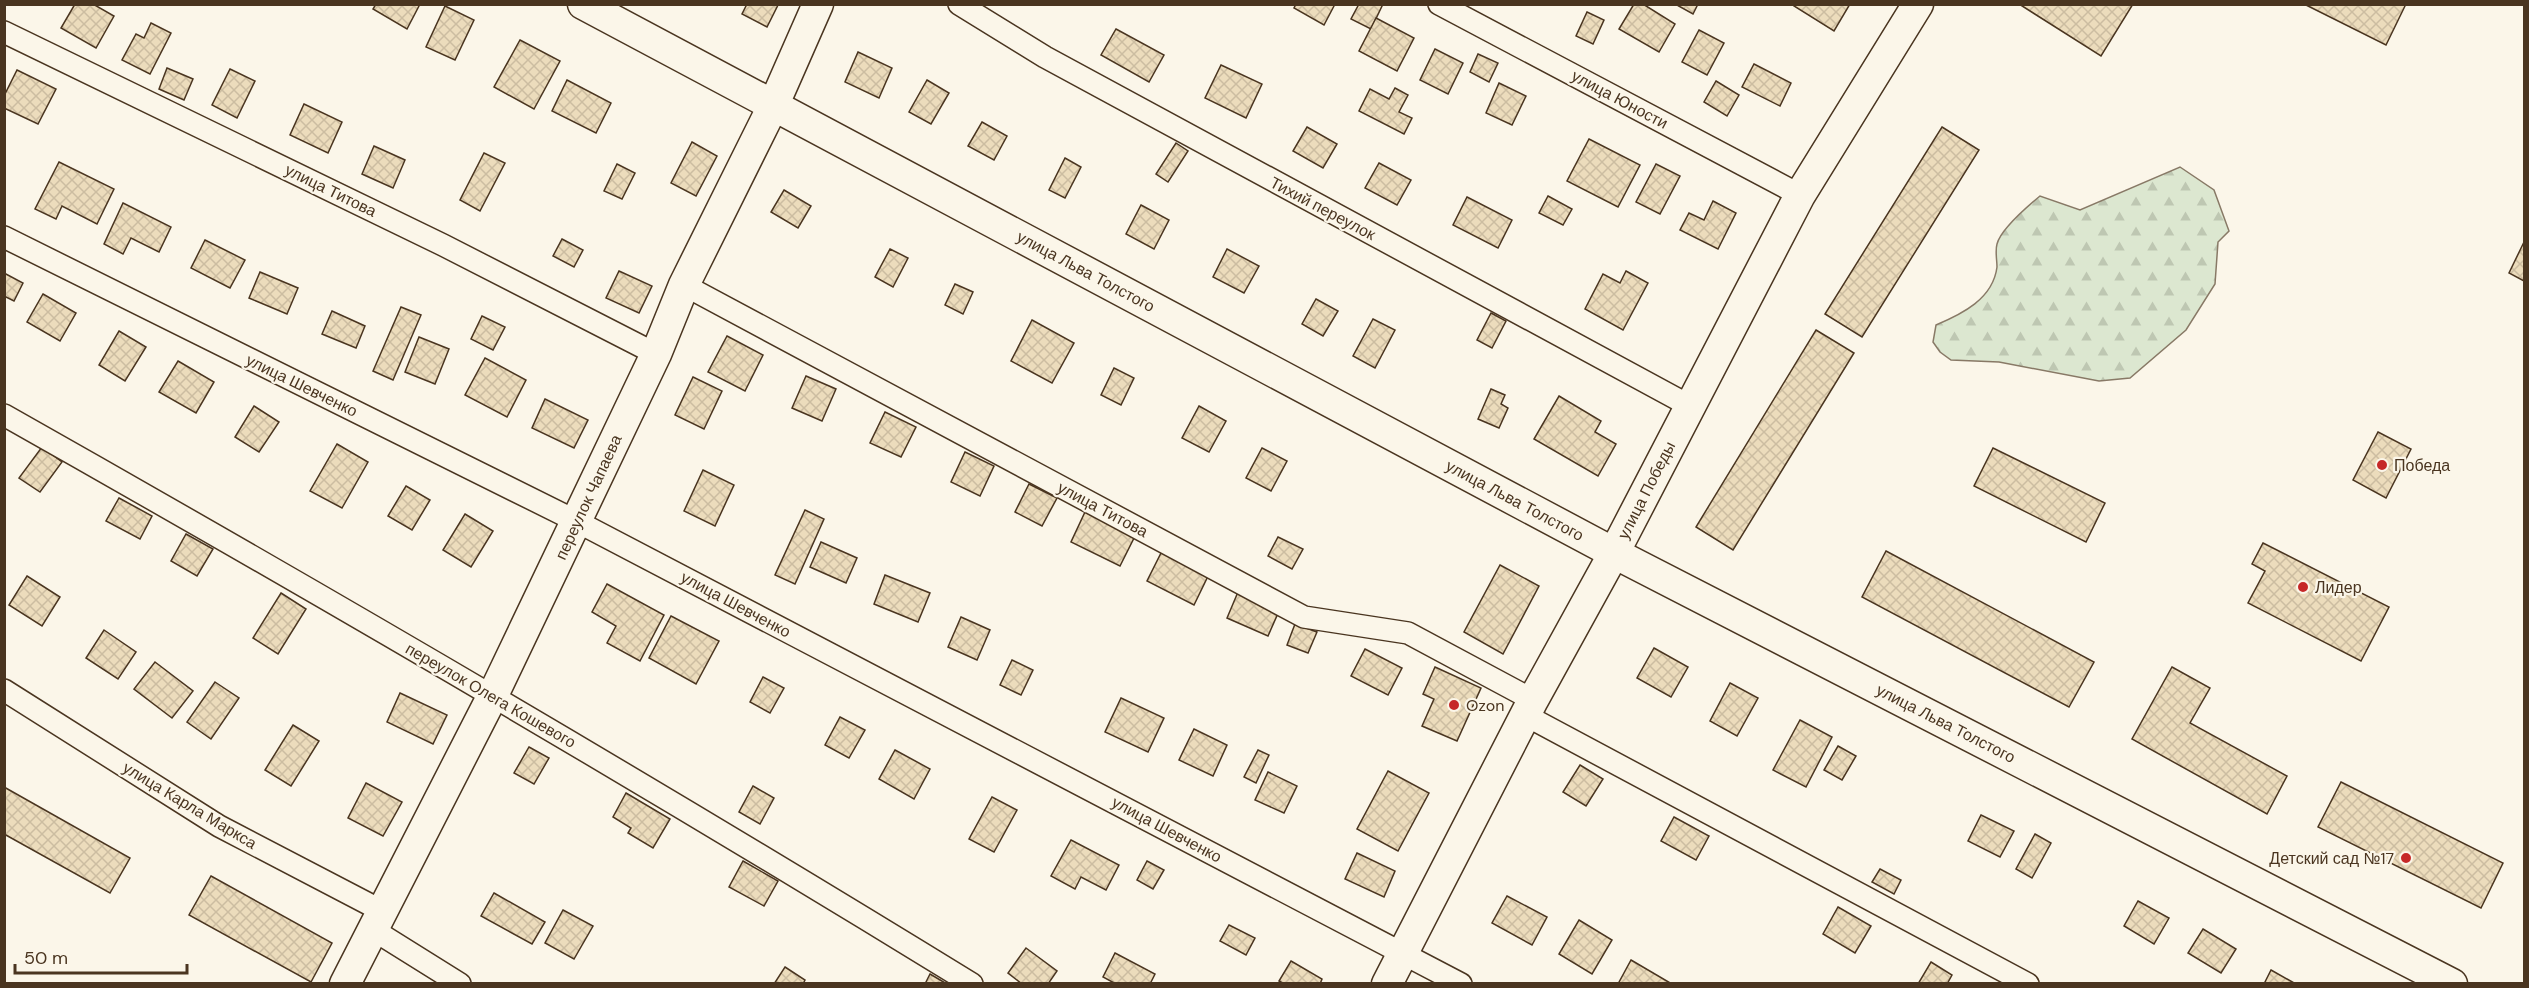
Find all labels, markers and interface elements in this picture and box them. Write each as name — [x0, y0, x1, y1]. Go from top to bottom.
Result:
street label: улица Юности — [1568, 65, 1672, 134]
street label: улица Титова — [281, 159, 380, 222]
street label: Тихий переулок — [1266, 172, 1380, 245]
street label: улица Льва Толстого — [1013, 226, 1158, 317]
street label: улица Шевченко — [242, 349, 361, 422]
street label: переулок Чапаева — [550, 431, 627, 563]
street label: улица Победы — [1613, 438, 1680, 543]
street label: улица Льва Толстого — [1442, 455, 1587, 546]
place label: Победа — [2394, 455, 2450, 476]
marker: Победа — [2375, 458, 2389, 472]
street label: улица Титова — [1054, 477, 1152, 542]
street label: улица Шевченко — [677, 567, 795, 642]
place label: Лидер — [2315, 577, 2362, 598]
marker: Лидер — [2296, 580, 2310, 594]
street label: переулок Олега Кошевого — [402, 638, 580, 753]
street label: улица Льва Толстого — [1873, 679, 2019, 768]
place label: Ozon — [1466, 695, 1504, 716]
marker: Ozon — [1447, 698, 1461, 712]
street label: улица Карла Маркса — [119, 757, 261, 854]
street label: улица Шевченко — [1108, 792, 1226, 867]
place label: Детский сад №17 — [2269, 848, 2394, 869]
marker: Детский сад №17 — [2399, 851, 2413, 865]
scale bar — [15, 937, 188, 975]
text: 50 m — [24, 946, 68, 970]

